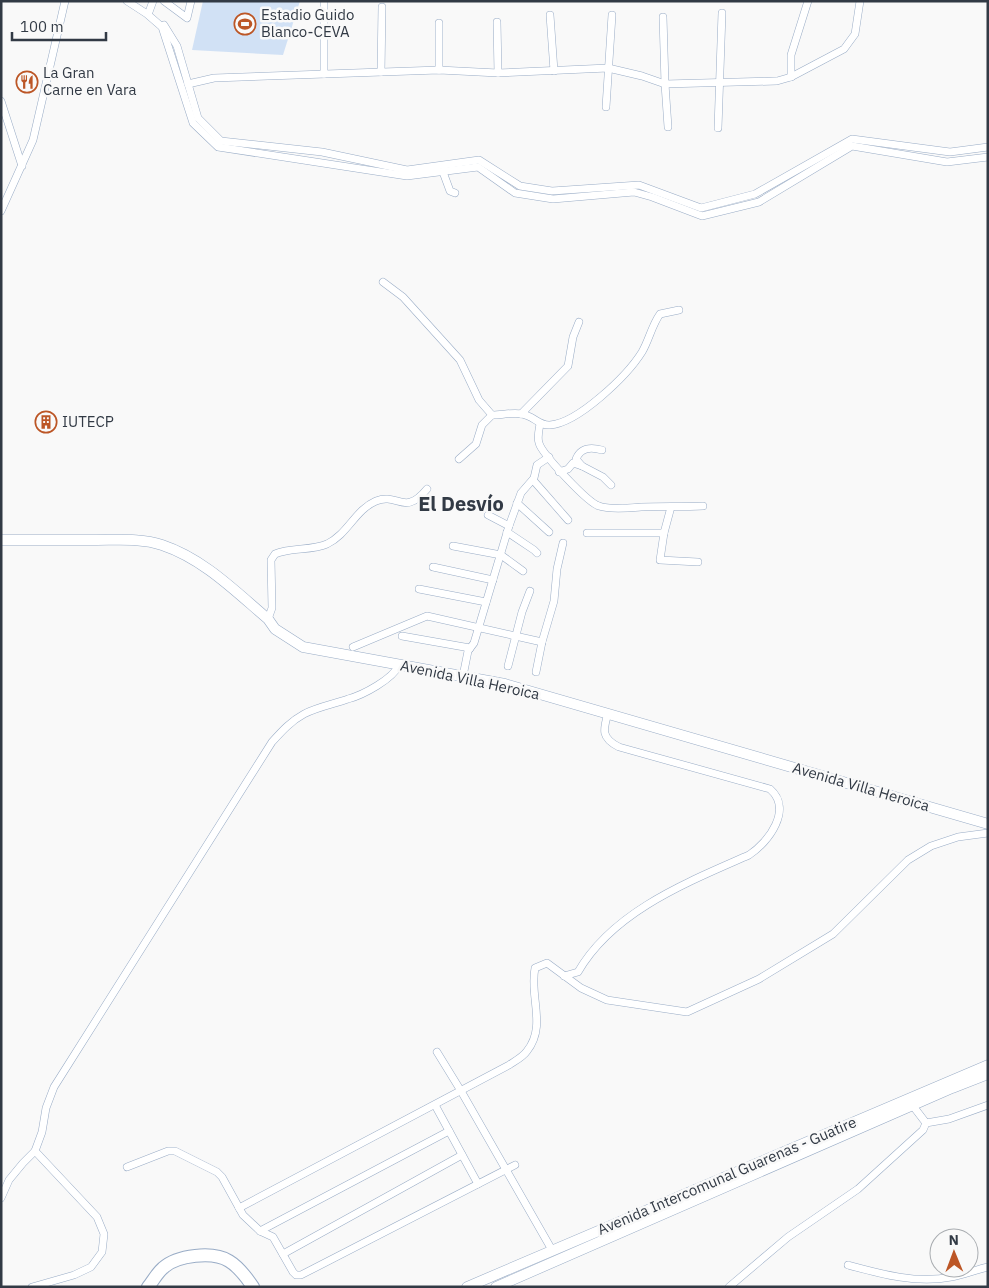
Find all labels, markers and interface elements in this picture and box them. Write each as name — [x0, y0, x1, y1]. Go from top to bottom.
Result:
place label: Estadio Guido Blanco-CEVA — [261, 5, 354, 41]
scale bar — [12, 10, 106, 42]
sports icon: Estadio Guido Blanco-CEVA — [233, 12, 257, 36]
text: 100 m — [20, 17, 64, 36]
place label: La Gran Carne en Vara — [43, 63, 137, 99]
restaurant icon: La Gran Carne en Vara — [15, 70, 39, 94]
building icon: IUTECP — [34, 410, 58, 434]
place label: IUTECP — [62, 412, 114, 431]
district label: El Desvío — [418, 490, 504, 517]
street label: Avenida Villa Heroica — [399, 655, 541, 704]
street label: Avenida Villa Heroica — [790, 758, 932, 815]
street label: Avenida Intercomunal Guarenas - Guatire — [594, 1112, 859, 1239]
north arrow — [929, 1228, 979, 1278]
text: N — [949, 1231, 959, 1249]

